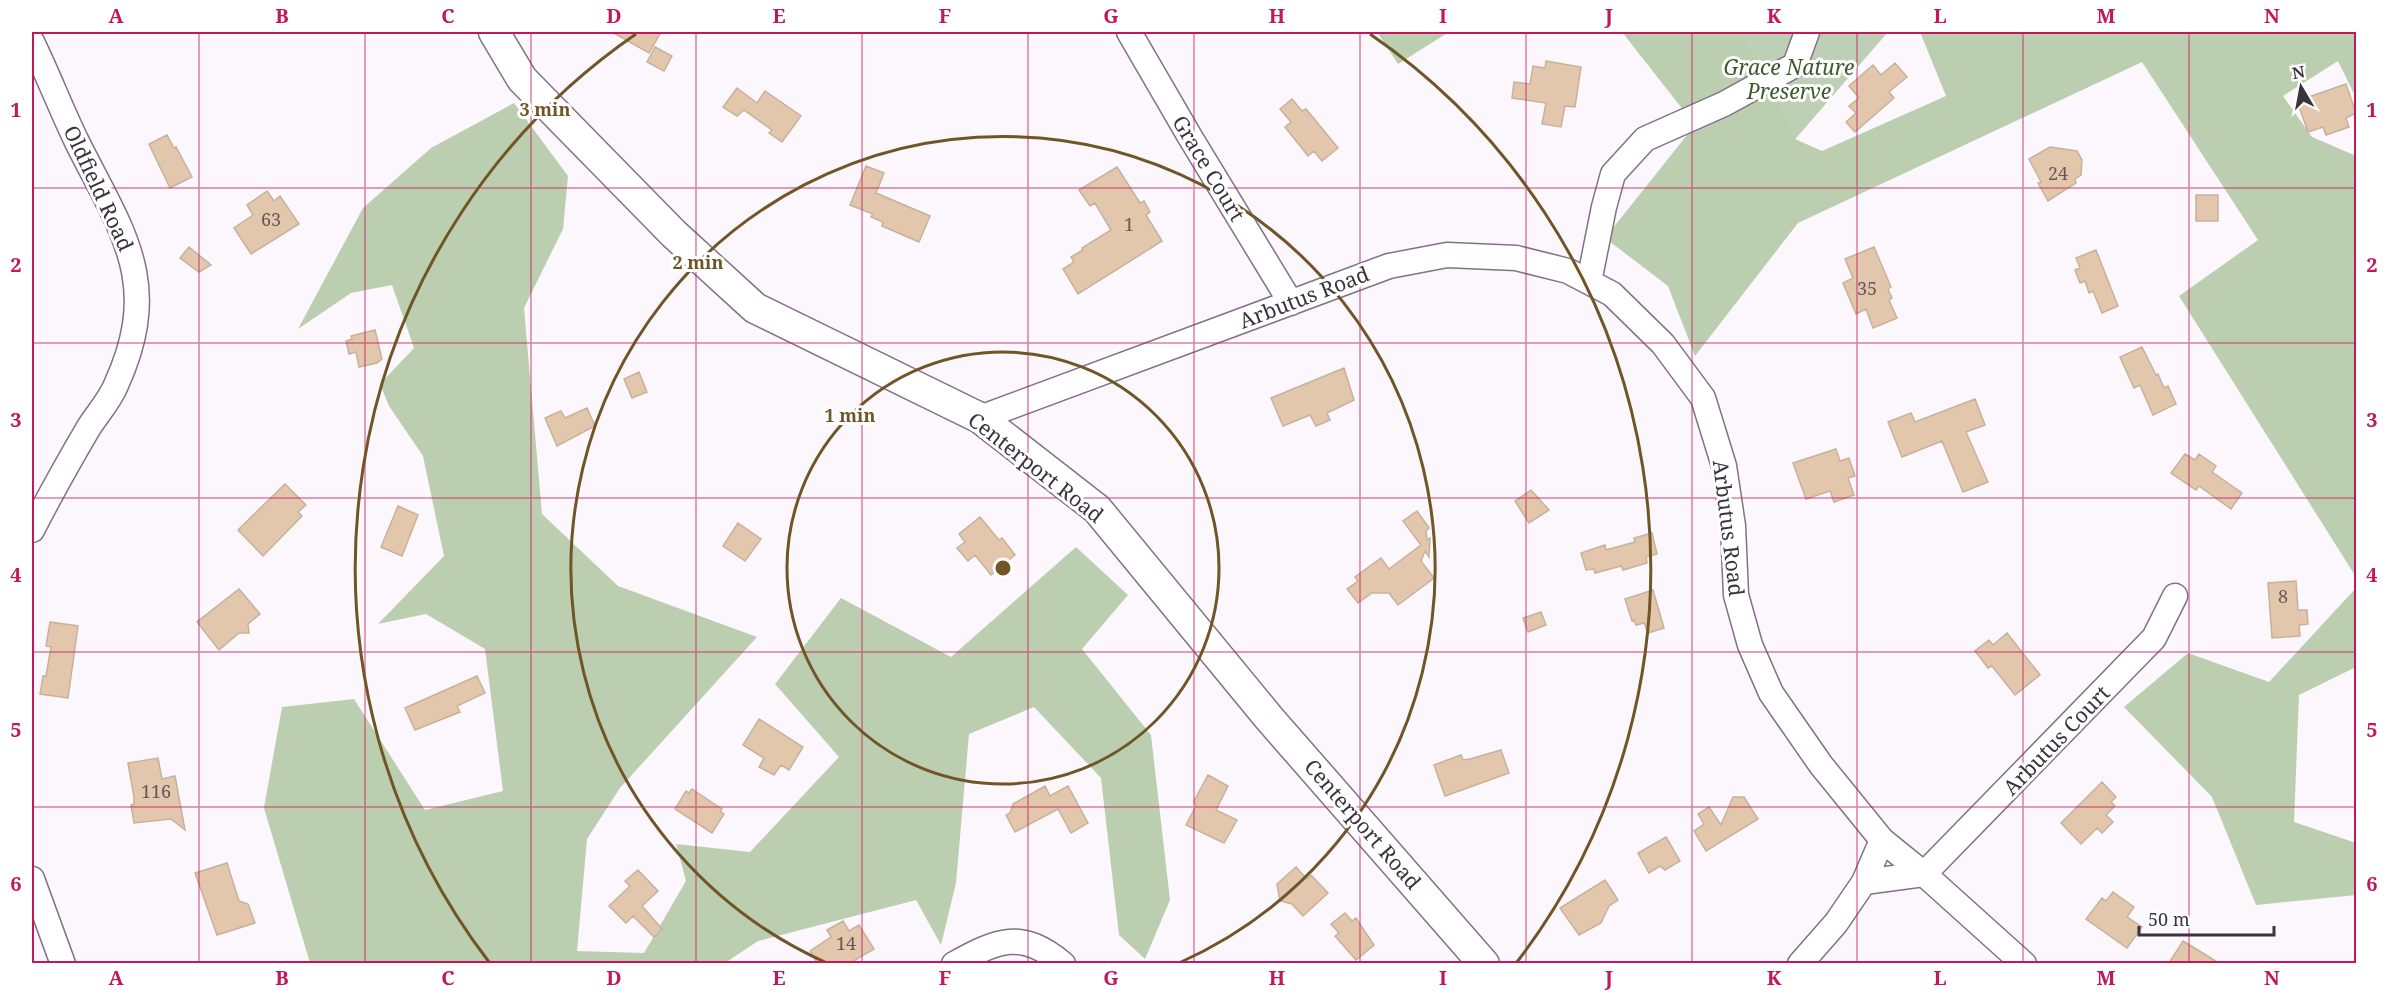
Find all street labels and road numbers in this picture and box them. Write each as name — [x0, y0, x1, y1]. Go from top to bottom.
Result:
street label: Grace Court — [1166, 110, 1252, 226]
street label: Oldfield Road — [58, 121, 140, 255]
street label: Arbutus Road — [1235, 259, 1373, 335]
street label: Centerport Road — [963, 405, 1110, 529]
street label: Arbutus Road — [1707, 458, 1751, 598]
street label: Arbutus Court — [1997, 679, 2115, 801]
street label: Centerport Road — [1298, 753, 1428, 895]

